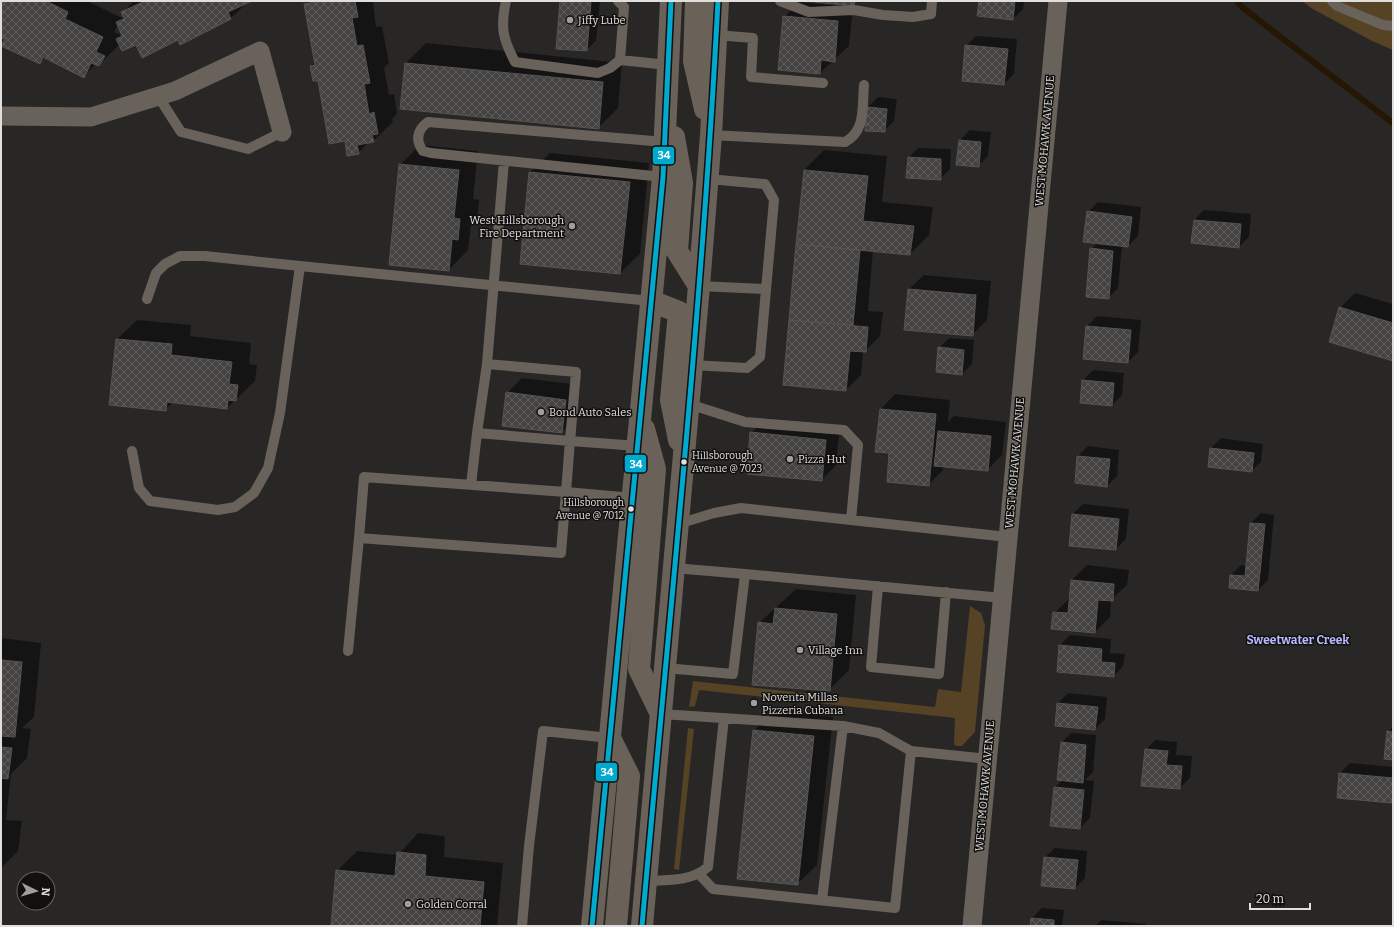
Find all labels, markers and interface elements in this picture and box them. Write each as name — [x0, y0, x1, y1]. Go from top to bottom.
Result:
place label: Jiffy Lube — [577, 14, 626, 27]
marker: Jiffy Lube — [565, 15, 575, 25]
street label: WEST MOHAWK AVENUE — [1033, 75, 1057, 207]
line badge: 34 — [652, 146, 675, 165]
text: 34 — [657, 149, 671, 162]
place label: West Hillsborough Fire Department — [469, 214, 564, 240]
marker: West Hillsborough Fire Department — [567, 221, 577, 231]
street label: WEST MOHAWK AVENUE — [1003, 397, 1027, 529]
place label: Bond Auto Sales — [549, 406, 631, 419]
marker: Bond Auto Sales — [536, 407, 546, 417]
place label: Hillsborough Avenue @ 7023 — [692, 450, 763, 475]
place label: Pizza Hut — [798, 453, 846, 466]
line badge: 34 — [624, 454, 647, 473]
marker: Pizza Hut — [785, 454, 795, 464]
marker: Hillsborough Avenue @ 7023 — [679, 457, 689, 467]
text: 34 — [629, 458, 643, 471]
place label: Hillsborough Avenue @ 7012 — [555, 497, 625, 522]
marker: Hillsborough Avenue @ 7012 — [626, 504, 636, 514]
district label: Sweetwater Creek — [1246, 633, 1350, 647]
place label: Village Inn — [808, 644, 863, 657]
marker: Village Inn — [795, 645, 805, 655]
place label: Noventa Millas Pizzeria Cubana — [762, 691, 843, 717]
marker: Noventa Millas Pizzeria Cubana — [749, 698, 759, 708]
street label: WEST MOHAWK AVENUE — [973, 720, 997, 852]
line badge: 34 — [595, 762, 618, 782]
text: 34 — [600, 766, 614, 779]
north arrow — [16, 871, 56, 911]
scale bar — [1250, 885, 1310, 911]
text: N — [39, 887, 52, 897]
text: 20 m — [1256, 892, 1285, 906]
place label: Golden Corral — [416, 898, 487, 911]
marker: Golden Corral — [403, 899, 413, 909]

